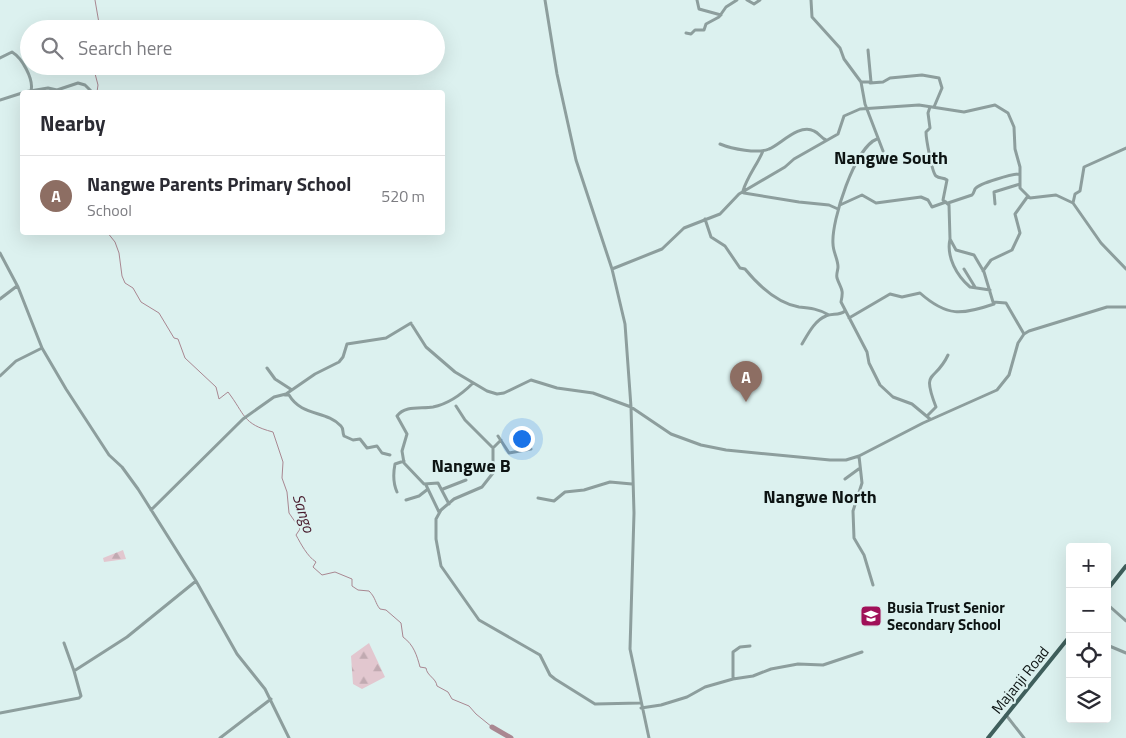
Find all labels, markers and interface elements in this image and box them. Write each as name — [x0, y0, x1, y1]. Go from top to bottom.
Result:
search box — [20, 20, 445, 75]
text: Search here — [78, 33, 172, 62]
icon: search — [38, 34, 66, 62]
text: Nearby — [40, 107, 105, 139]
district label: Nangwe South — [834, 144, 948, 171]
text: Nangwe Parents Primary School — [87, 169, 351, 198]
text: A — [51, 184, 61, 208]
text: 520 m — [381, 184, 425, 208]
text: School — [87, 198, 132, 222]
pin: A — [730, 361, 762, 402]
your location — [509, 426, 535, 452]
district label: Nangwe B — [431, 452, 511, 479]
district label: Nangwe North — [763, 483, 877, 510]
water label: Sango — [287, 491, 322, 536]
map controls — [1066, 543, 1111, 723]
button: + — [1066, 543, 1111, 588]
button: − — [1066, 588, 1111, 633]
place label: Busia Trust Senior Secondary School — [887, 596, 1005, 636]
school or university icon: Busia Trust Senior Secondary School — [859, 604, 883, 628]
button: locate — [1066, 633, 1111, 678]
street label: Majanji Road — [985, 641, 1055, 719]
button: layers — [1066, 678, 1111, 723]

